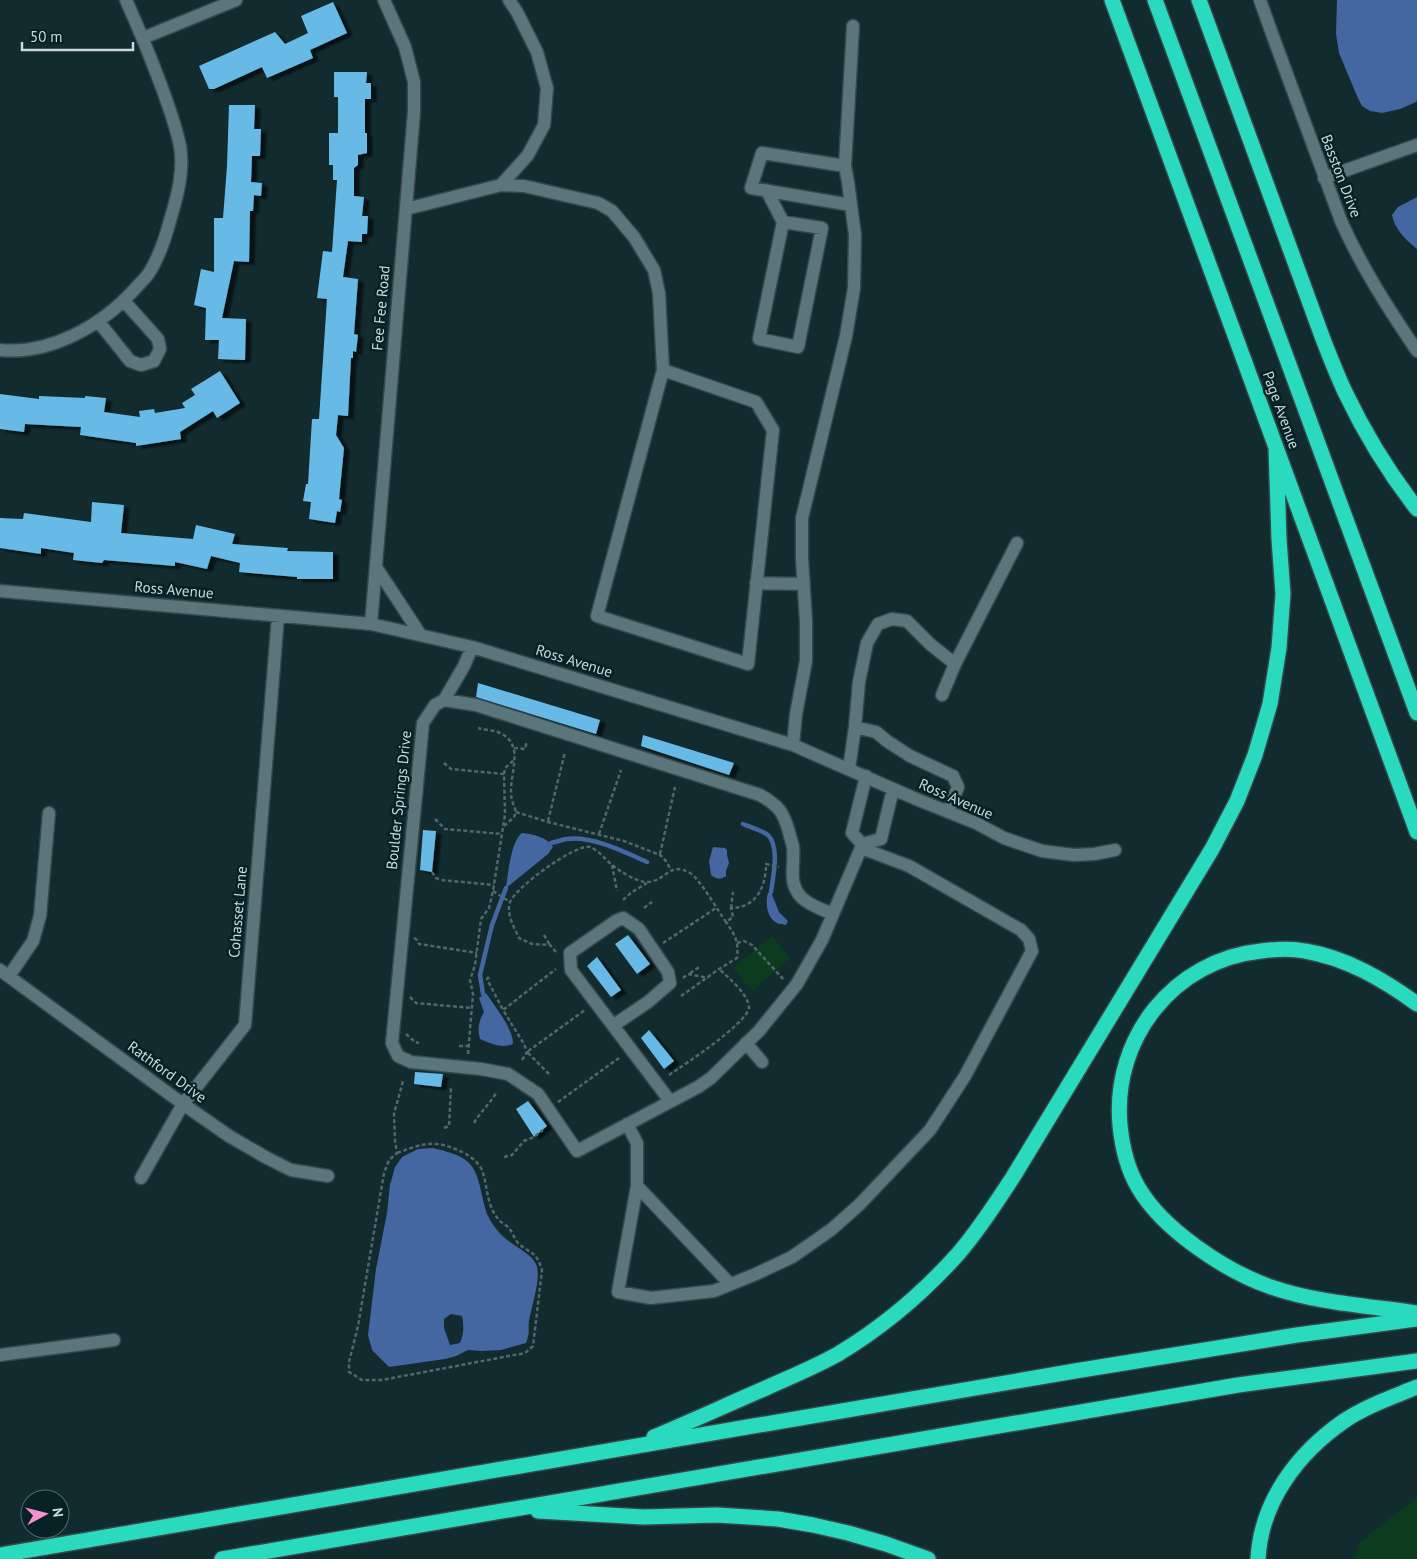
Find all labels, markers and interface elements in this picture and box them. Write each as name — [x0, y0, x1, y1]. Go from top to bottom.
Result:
scale bar — [22, 20, 134, 52]
text: 50 m — [30, 27, 63, 46]
street label: Basston Drive — [1317, 132, 1366, 220]
street label: Fee Fee Road — [367, 265, 394, 351]
street label: Page Avenue — [1259, 368, 1304, 451]
street label: Ross Avenue — [134, 577, 214, 602]
street label: Ross Avenue — [533, 640, 615, 681]
street label: Boulder Springs Drive — [382, 730, 415, 870]
street label: Ross Avenue — [916, 774, 996, 823]
street label: Cohasset Lane — [224, 865, 251, 959]
street label: Rathford Drive — [124, 1037, 210, 1107]
north arrow — [20, 1489, 70, 1539]
text: N — [48, 1507, 67, 1518]

